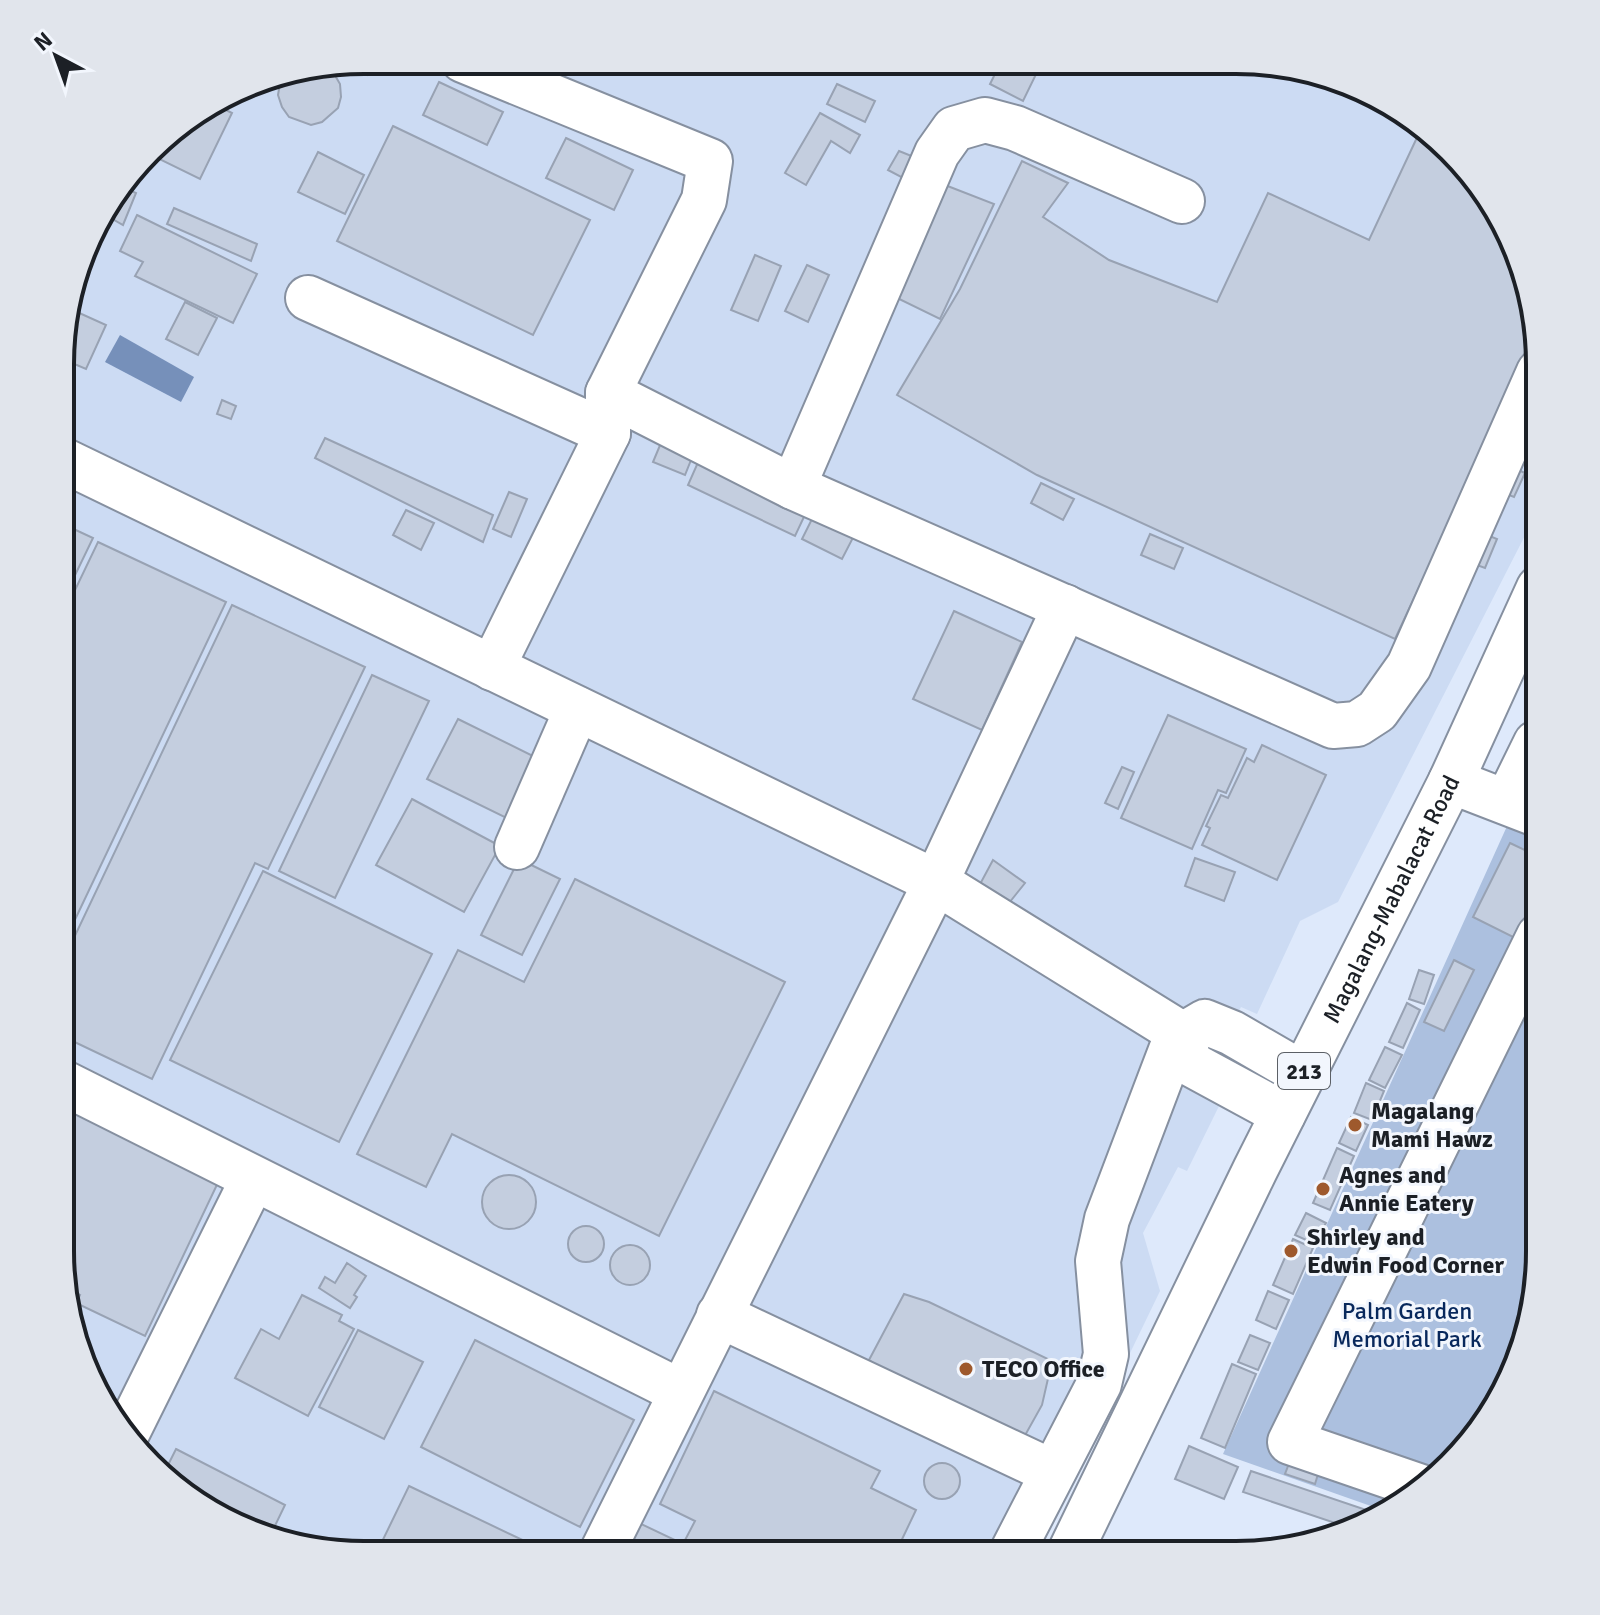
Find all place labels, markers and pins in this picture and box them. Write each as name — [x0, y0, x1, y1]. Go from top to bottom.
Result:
place label: Magalang Mami Hawz — [1371, 1096, 1493, 1154]
marker: Magalang Mami Hawz — [1346, 1116, 1364, 1134]
place label: Agnes and Annie Eatery — [1339, 1160, 1474, 1218]
marker: Agnes and Annie Eatery — [1314, 1180, 1332, 1198]
place label: Shirley and Edwin Food Corner — [1307, 1222, 1504, 1280]
marker: Shirley and Edwin Food Corner — [1282, 1242, 1300, 1260]
place label: TECO Office — [982, 1354, 1105, 1384]
marker: TECO Office — [957, 1360, 975, 1378]

